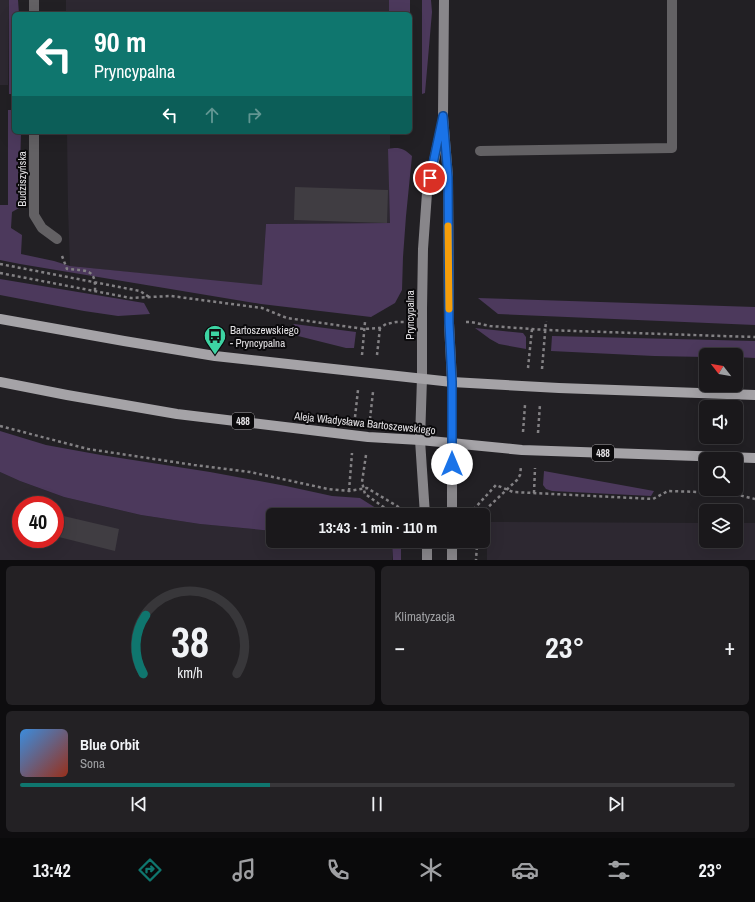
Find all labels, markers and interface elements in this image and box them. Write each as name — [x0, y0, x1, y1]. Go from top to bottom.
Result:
text: 90 m — [94, 23, 146, 61]
icon: left — [28, 28, 80, 80]
text: Pryncypalna — [94, 59, 175, 84]
icon: left — [159, 104, 181, 126]
icon: ahead — [201, 104, 223, 126]
icon: right — [243, 104, 265, 126]
street label: Budziszyńska — [15, 151, 29, 207]
pin — [413, 161, 447, 195]
icon: arrive — [419, 167, 441, 189]
street label: Pryncypalna — [403, 290, 417, 340]
bus stop icon: Bartoszewskiego - Pryncypalna — [202, 323, 228, 356]
place label: Bartoszewskiego - Pryncypalna — [230, 323, 299, 350]
north arrow — [699, 348, 743, 392]
map controls — [699, 348, 743, 548]
button: sound — [699, 400, 743, 444]
street label: Aleja Władysława Bartoszewskiego — [293, 409, 436, 437]
road number: 488 — [232, 413, 254, 429]
position arrow — [431, 443, 473, 485]
road number: 488 — [592, 445, 614, 461]
button: search — [699, 452, 743, 496]
speed limit sign: 40 — [12, 496, 64, 548]
button: layers — [699, 504, 743, 548]
text: 13:43 · 1 min · 110 m — [319, 517, 437, 538]
text: Klimatyzacja — [395, 608, 455, 625]
text: 38 — [171, 613, 209, 669]
text: 23° — [545, 627, 584, 667]
text: − — [395, 632, 405, 662]
text: + — [724, 632, 735, 662]
text: km/h — [178, 662, 203, 681]
text: Blue Orbit — [80, 734, 139, 755]
text: Sona — [80, 755, 105, 772]
icon: previous — [128, 793, 150, 815]
icon: pause — [366, 793, 388, 815]
icon: next — [605, 793, 627, 815]
icon: directions — [136, 856, 164, 884]
icon: music — [230, 856, 258, 884]
icon: phone — [324, 856, 352, 884]
icon: climate — [417, 856, 445, 884]
icon: car — [511, 856, 539, 884]
icon: filters — [605, 856, 633, 884]
text: 13:42 — [33, 858, 71, 883]
text: 23° — [699, 858, 722, 883]

